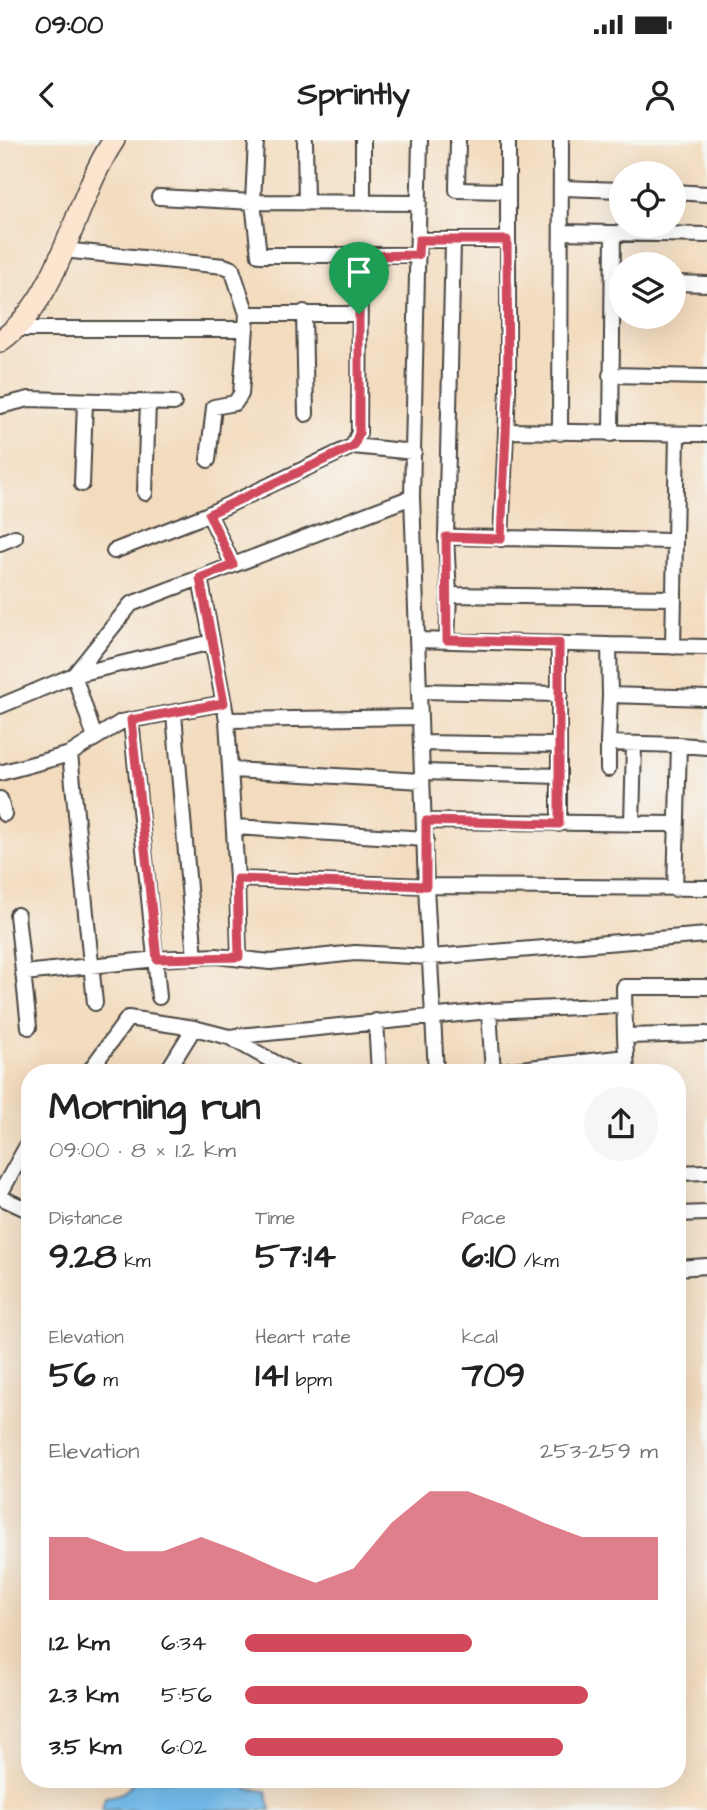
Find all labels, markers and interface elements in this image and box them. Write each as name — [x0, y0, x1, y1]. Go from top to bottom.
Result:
text: 09:00 — [35, 7, 103, 43]
text: Sprintly — [297, 72, 410, 117]
icon: back — [28, 76, 66, 114]
icon: person — [641, 76, 679, 114]
map controls — [609, 161, 686, 329]
button: locate — [609, 161, 686, 238]
pin — [329, 242, 389, 314]
button: layers — [609, 252, 686, 329]
icon: arrive — [340, 253, 378, 291]
text: Morning run — [49, 1082, 261, 1134]
button: share — [584, 1087, 658, 1161]
text: 09:00 · 8 × 1.2 km — [49, 1134, 236, 1166]
text: Distance — [49, 1205, 123, 1232]
text: Time — [255, 1205, 295, 1232]
text: Pace — [462, 1205, 506, 1232]
text: 9.28 — [49, 1232, 117, 1281]
text: 57:14 — [255, 1232, 336, 1281]
text: 6:10 — [462, 1232, 516, 1281]
text: km — [117, 1248, 151, 1275]
text: /km — [516, 1248, 559, 1275]
text: Elevation — [49, 1324, 124, 1351]
text: Heart rate — [255, 1324, 351, 1351]
text: kcal — [462, 1324, 498, 1351]
text: 56 — [49, 1351, 96, 1400]
text: 141 — [255, 1351, 288, 1400]
text: 709 — [462, 1351, 525, 1400]
text: m — [96, 1367, 118, 1394]
text: bpm — [288, 1367, 332, 1394]
text: Elevation — [49, 1435, 140, 1467]
text: 253–259 m — [540, 1435, 658, 1467]
text: 1.2 km — [49, 1627, 110, 1659]
text: 6:34 — [161, 1627, 207, 1659]
text: 2.3 km — [49, 1679, 118, 1711]
text: 5:56 — [161, 1679, 212, 1711]
text: 3.5 km — [49, 1731, 121, 1763]
text: 6:02 — [161, 1731, 207, 1763]

